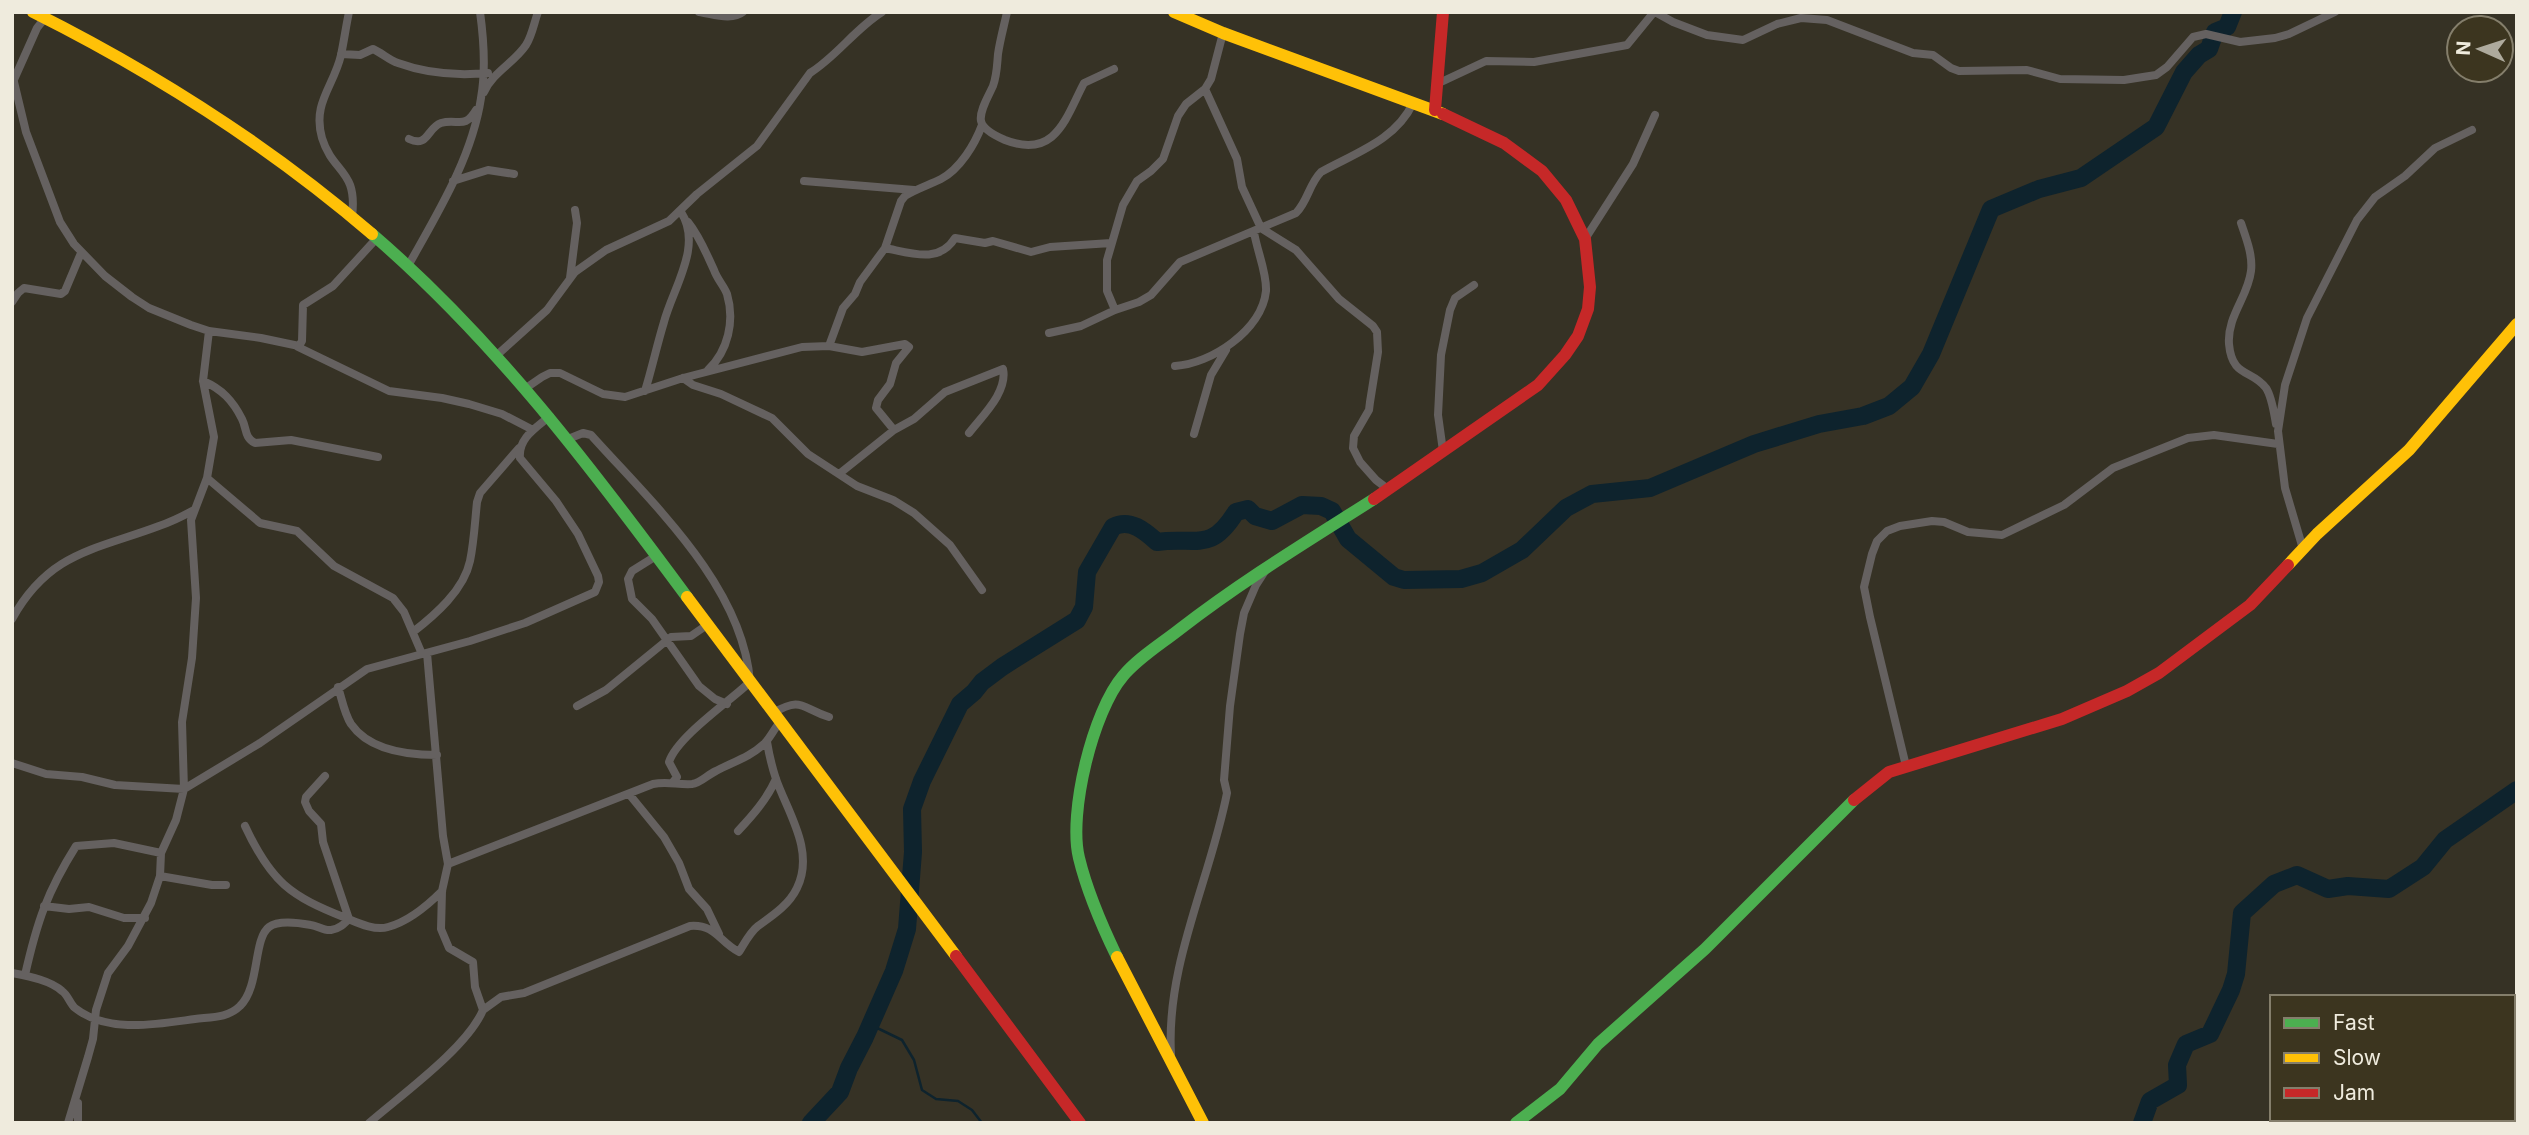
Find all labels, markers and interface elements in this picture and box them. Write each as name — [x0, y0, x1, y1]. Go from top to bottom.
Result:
north arrow — [2445, 14, 2515, 84]
text: N — [2452, 40, 2475, 56]
legend — [2270, 995, 2515, 1121]
text: Fast — [2333, 1010, 2375, 1035]
text: Slow — [2333, 1045, 2381, 1070]
text: Jam — [2333, 1080, 2375, 1105]

